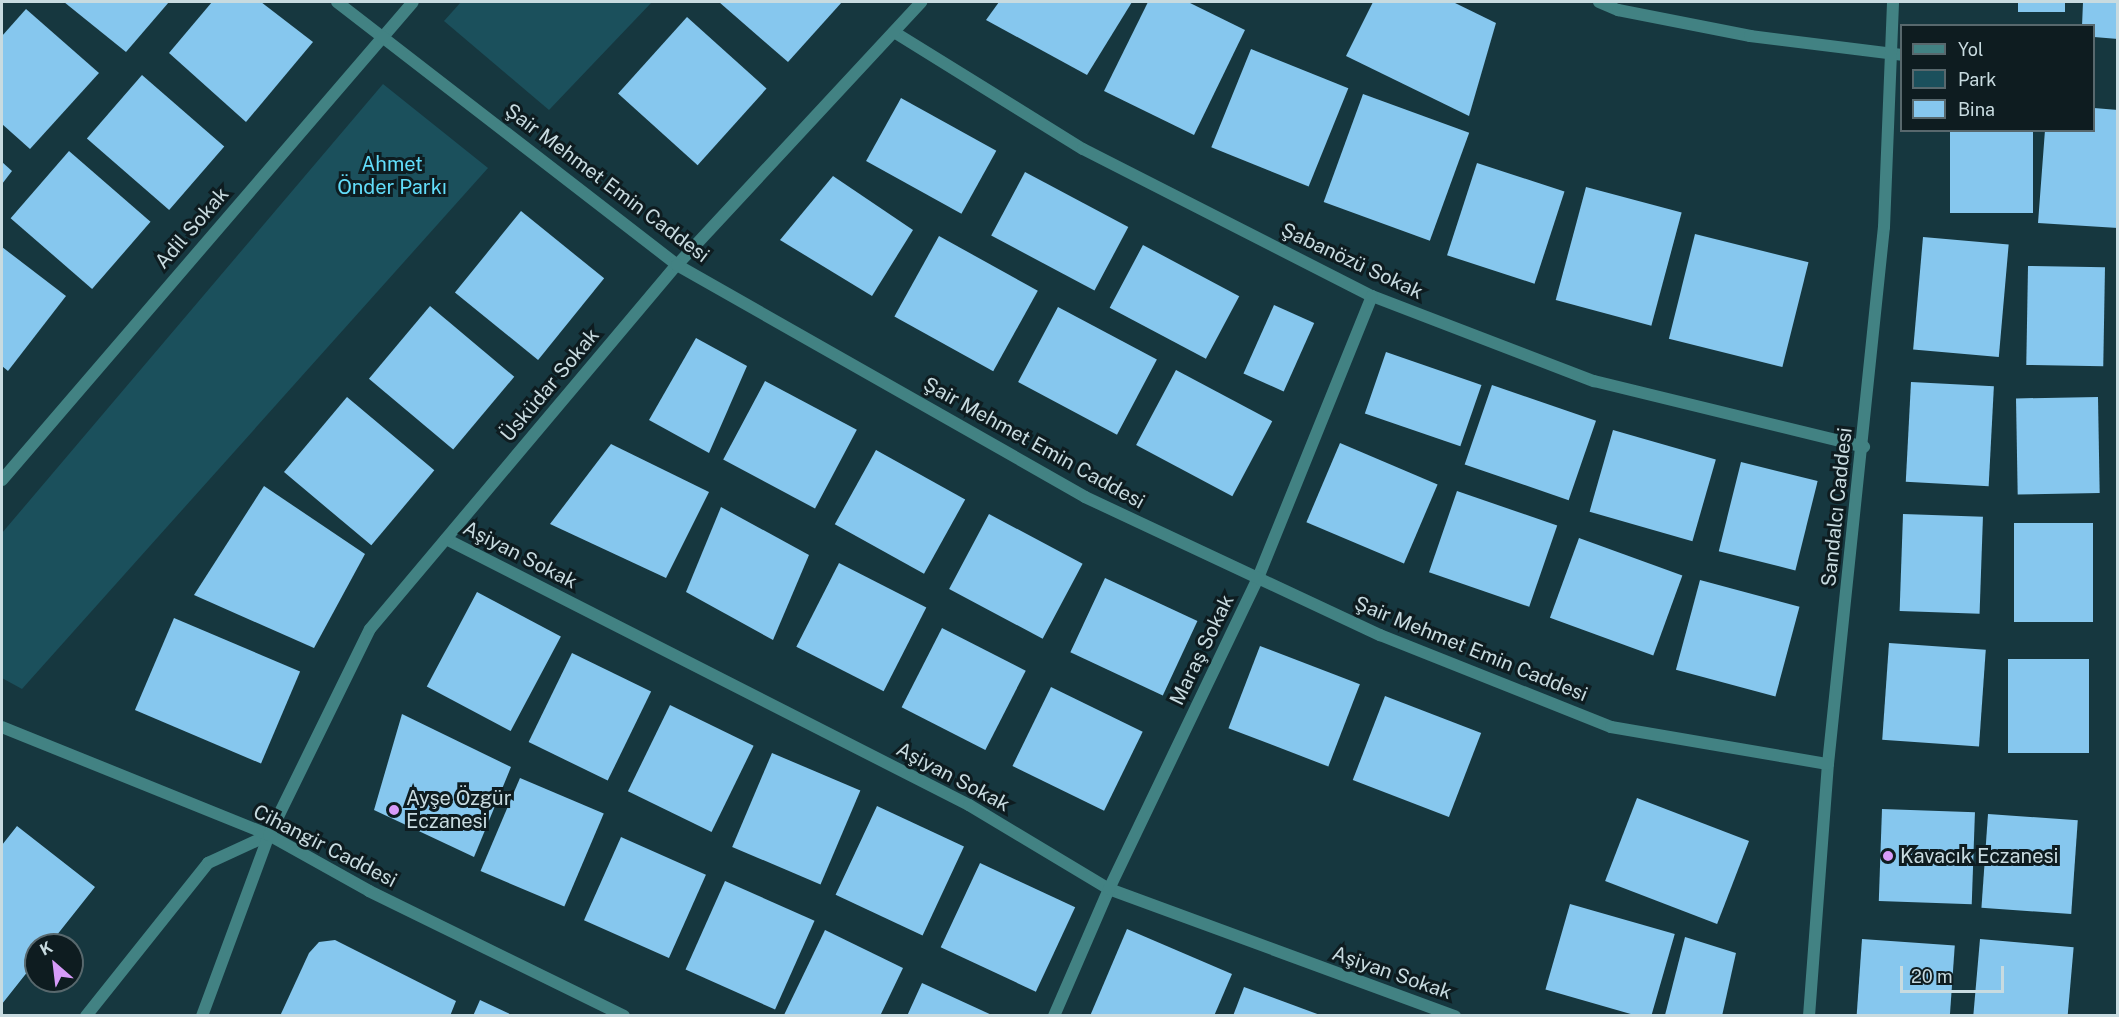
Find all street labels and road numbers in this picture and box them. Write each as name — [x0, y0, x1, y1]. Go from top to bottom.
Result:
street label: Şair Mehmet Emin Caddesi — [500, 98, 714, 268]
street label: Adil Sokak — [150, 182, 234, 274]
street label: Şabanözü Sokak — [1277, 218, 1427, 304]
street label: Üsküdar Sokak — [496, 324, 604, 446]
street label: Şair Mehmet Emin Caddesi — [919, 372, 1149, 514]
street label: Sandalcı Caddesi — [1817, 426, 1857, 588]
street label: Aşiyan Sokak — [459, 516, 581, 594]
street label: Maraş Sokak — [1165, 591, 1239, 709]
street label: Şair Mehmet Emin Caddesi — [1351, 591, 1591, 707]
street label: Aşiyan Sokak — [892, 737, 1014, 817]
street label: Cihangir Caddesi — [249, 799, 401, 893]
street label: Aşiyan Sokak — [1329, 941, 1455, 1005]

